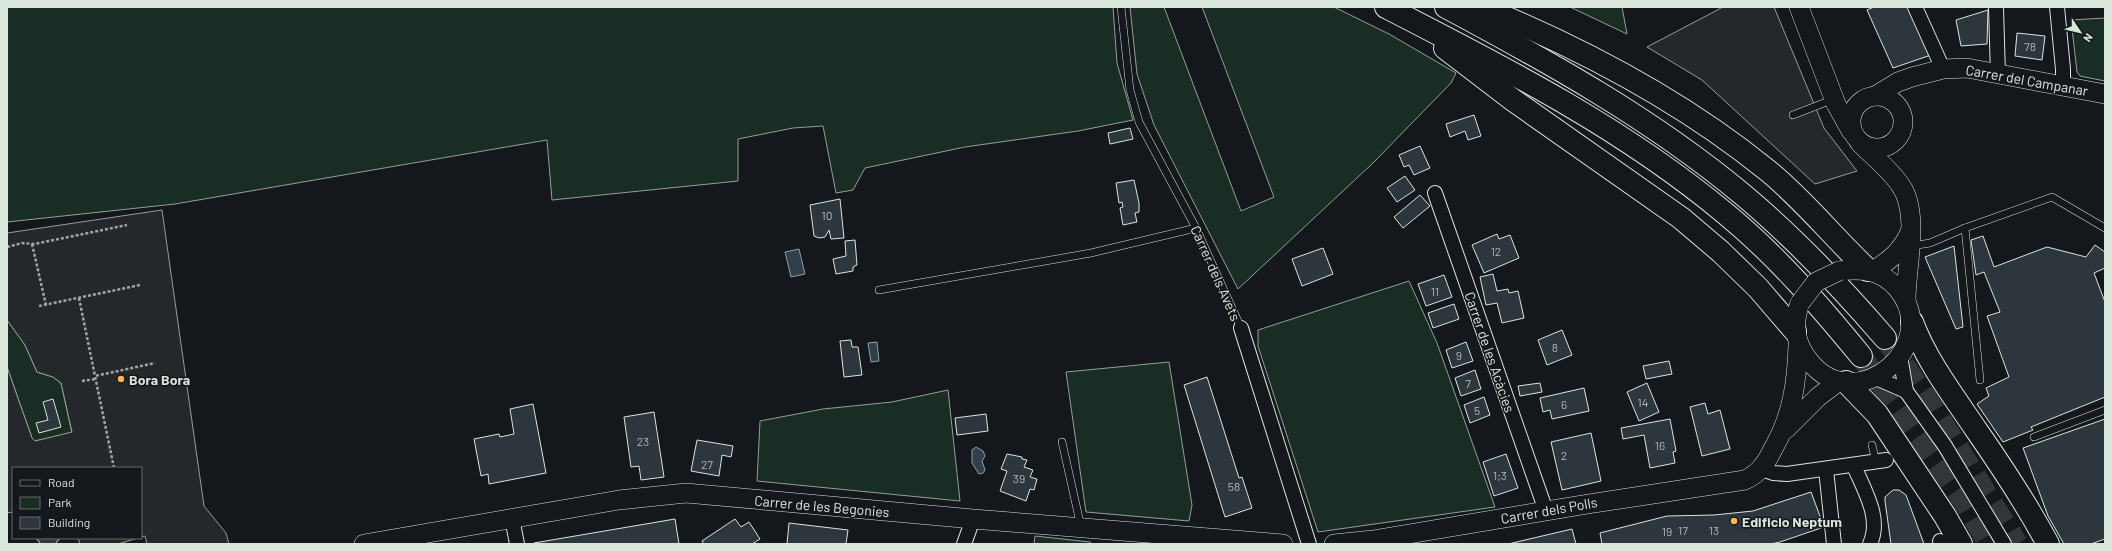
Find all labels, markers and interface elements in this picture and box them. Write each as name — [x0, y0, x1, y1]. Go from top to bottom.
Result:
north arrow — [2060, 12, 2100, 52]
text: N — [2081, 31, 2096, 45]
house number: 78 — [2024, 39, 2036, 53]
street label: Carrer del Campanar — [1964, 61, 2090, 99]
house number: 10 — [822, 208, 832, 222]
street label: Carrer dels Avets — [1187, 223, 1245, 324]
house number: 12 — [1491, 244, 1501, 258]
house number: 11 — [1431, 284, 1439, 298]
street label: Carrer de les Acàcies — [1461, 289, 1519, 415]
house number: 8 — [1552, 340, 1558, 354]
house number: 9 — [1456, 348, 1462, 362]
place label: Bora Bora — [129, 371, 190, 388]
marker: Bora Bora — [116, 374, 126, 384]
house number: 7 — [1465, 376, 1471, 390]
house number: 14 — [1638, 395, 1648, 409]
house number: 6 — [1561, 397, 1567, 411]
house number: 5 — [1474, 403, 1480, 417]
house number: 23 — [637, 434, 649, 448]
house number: 16 — [1655, 438, 1665, 452]
house number: 2 — [1561, 448, 1567, 462]
house number: 27 — [701, 457, 713, 471]
legend — [12, 467, 142, 539]
house number: 1;3 — [1493, 468, 1507, 482]
house number: 39 — [1013, 471, 1025, 485]
text: Road — [48, 475, 75, 489]
house number: 58 — [1228, 479, 1240, 493]
street label: Carrer de les Begonies — [754, 492, 891, 520]
street label: Carrer dels Polls — [1499, 493, 1599, 527]
text: Park — [48, 495, 72, 509]
place label: Edificio Neptum — [1742, 513, 1842, 530]
text: Building — [48, 515, 90, 529]
marker: Edificio Neptum — [1729, 516, 1739, 526]
house number: 17 — [1678, 523, 1688, 537]
house number: 13 — [1709, 523, 1719, 537]
house number: 19 — [1662, 524, 1672, 538]

